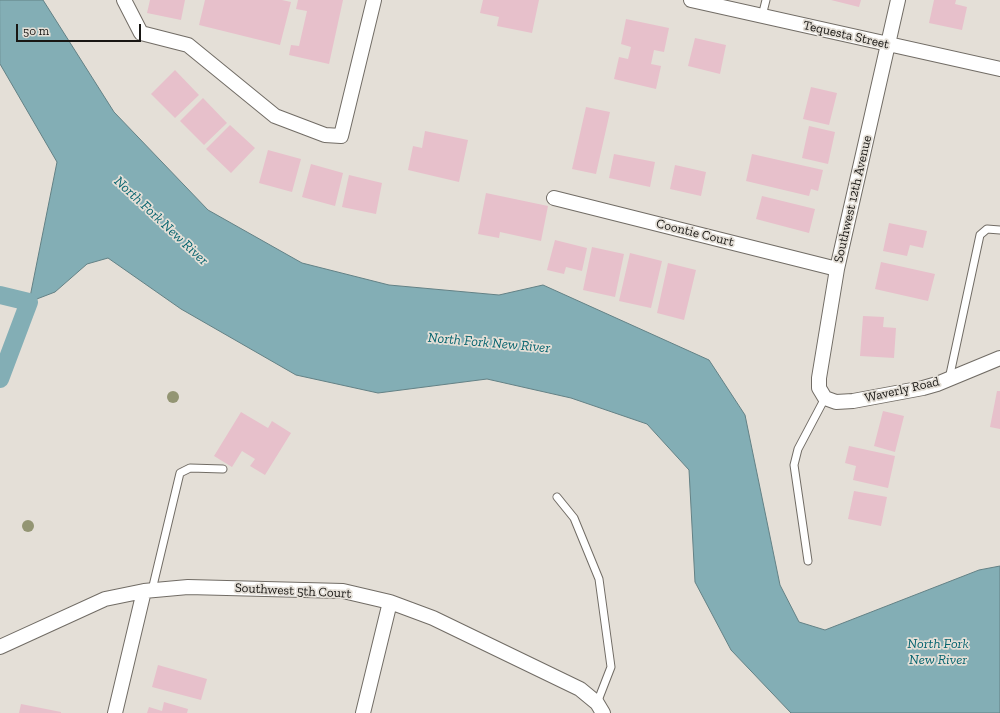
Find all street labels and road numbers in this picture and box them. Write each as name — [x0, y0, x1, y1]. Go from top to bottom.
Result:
street label: Tequesta Street — [802, 18, 890, 52]
street label: Southwest 12th Avenue — [831, 134, 875, 264]
street label: Coontie Court — [655, 216, 735, 250]
street label: Waverly Road — [863, 374, 941, 406]
street label: Southwest 5th Court — [234, 580, 352, 602]

